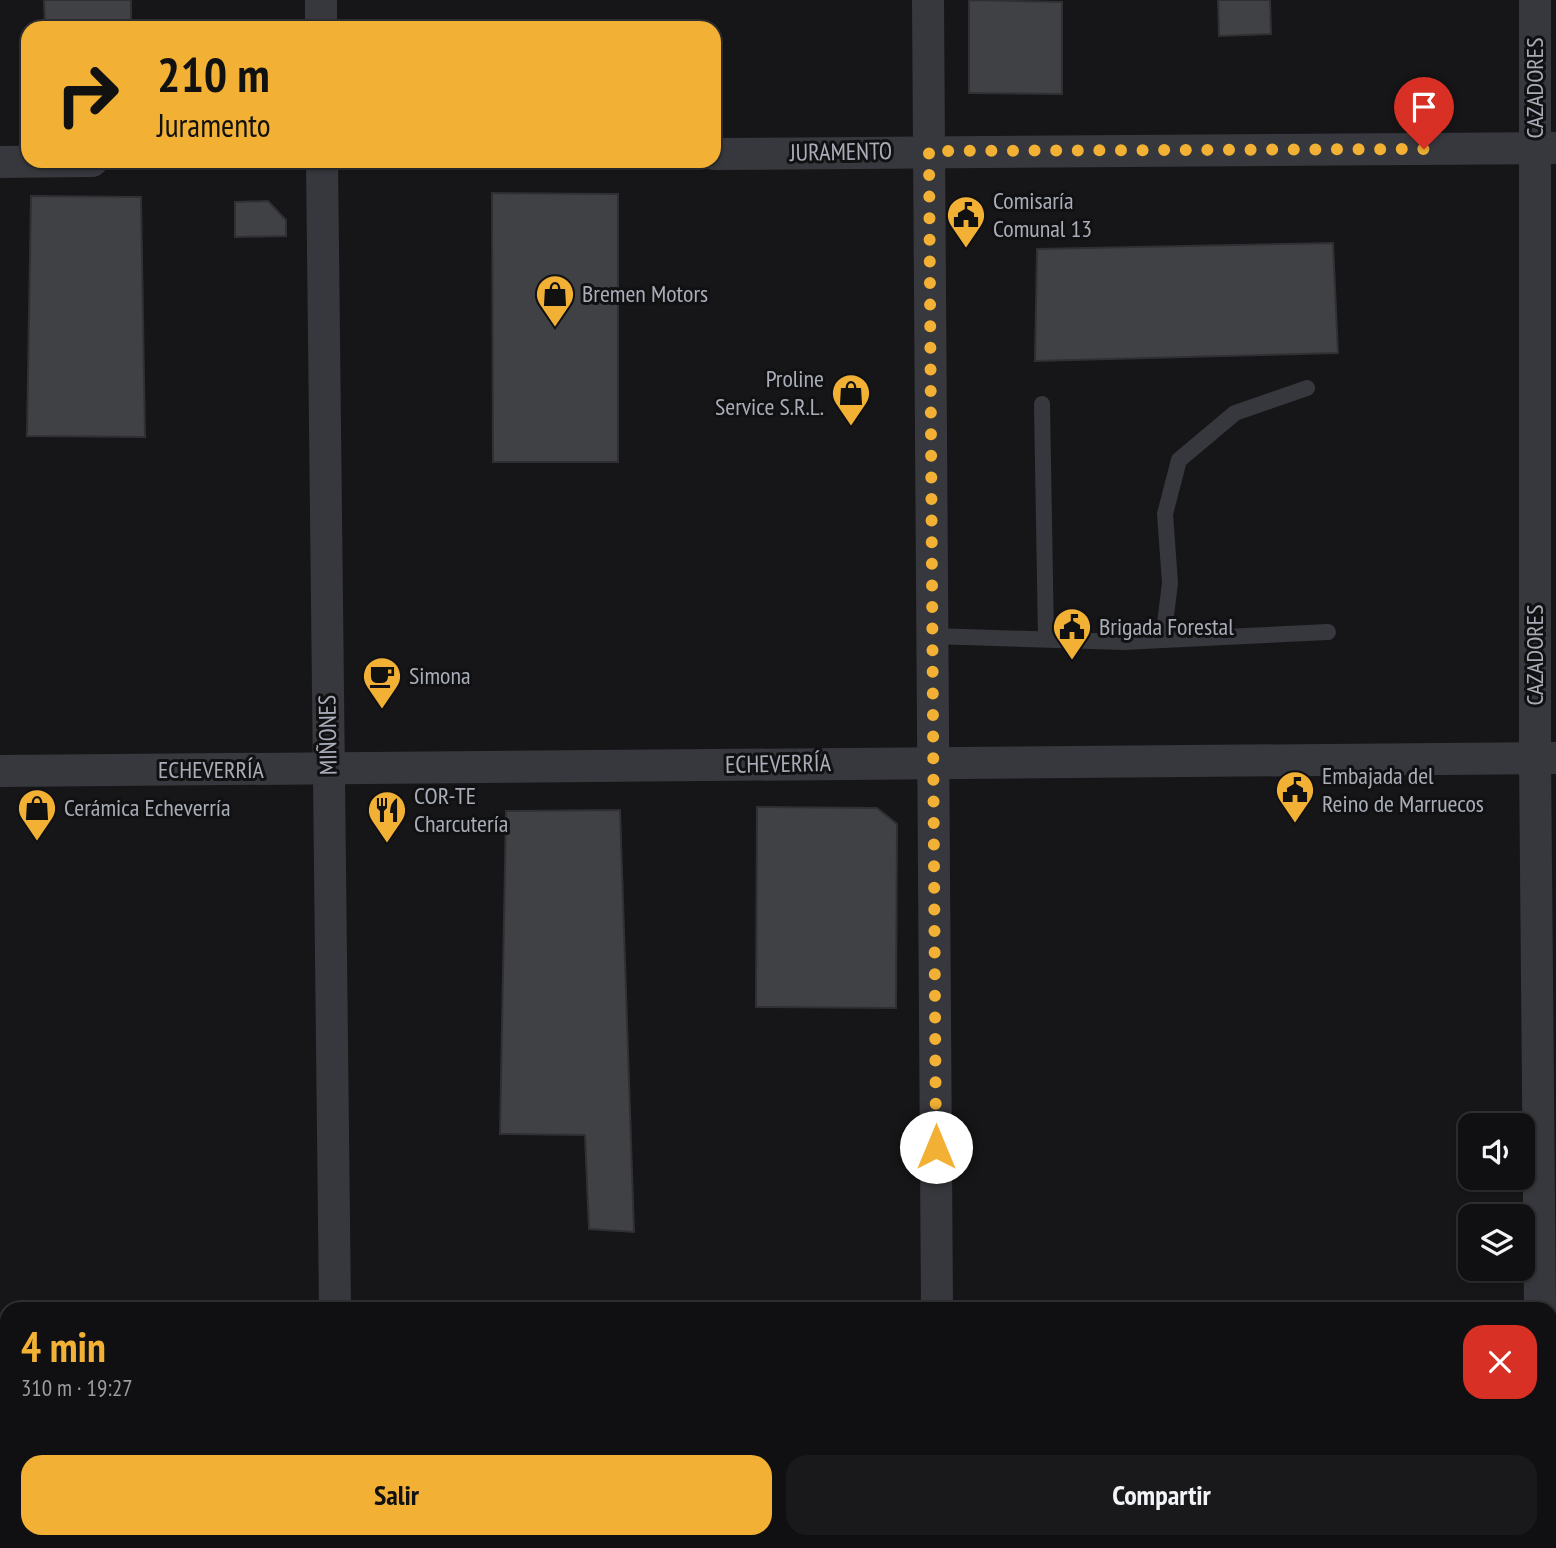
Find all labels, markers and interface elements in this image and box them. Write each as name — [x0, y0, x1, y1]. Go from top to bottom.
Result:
street label: CAZADORES — [1519, 38, 1550, 138]
text: 210 m — [157, 42, 270, 106]
icon: right — [42, 49, 133, 140]
pin — [1394, 77, 1454, 149]
icon: arrive — [1405, 88, 1443, 126]
text: Juramento — [157, 104, 271, 146]
street label: JURAMENTO — [789, 135, 892, 168]
place label: Comisaría Comunal 13 — [993, 185, 1092, 244]
public building icon: Comisaría Comunal 13 — [945, 194, 987, 249]
shop icon: Bremen Motors — [534, 273, 576, 328]
place label: Bremen Motors — [582, 278, 708, 309]
place label: Proline Service S.R.L. — [715, 363, 824, 422]
shop icon: Proline Service S.R.L. — [830, 372, 872, 427]
street label: CAZADORES — [1519, 605, 1550, 705]
public building icon: Brigada Forestal — [1051, 606, 1093, 661]
place label: Brigada Forestal — [1099, 611, 1234, 642]
cafe icon: Simona — [361, 655, 403, 710]
place label: Simona — [409, 660, 471, 691]
street label: MIÑONES — [311, 695, 344, 775]
street label: ECHEVERRÍA — [725, 747, 832, 780]
street label: ECHEVERRÍA — [158, 754, 265, 785]
place label: Embajada del Reino de Marruecos — [1322, 760, 1484, 819]
public building icon: Embajada del Reino de Marruecos — [1274, 769, 1316, 824]
place label: COR-TE Charcutería — [414, 780, 508, 839]
shop icon: Cerámica Echeverría — [16, 787, 58, 842]
restaurant icon: COR-TE Charcutería — [366, 789, 408, 844]
place label: Cerámica Echeverría — [64, 792, 231, 823]
position arrow — [899, 1110, 973, 1184]
map controls — [1458, 1113, 1535, 1281]
button: sound — [1458, 1113, 1535, 1190]
button: layers — [1458, 1204, 1535, 1281]
text: 4 min — [21, 1319, 106, 1374]
button: close — [1463, 1325, 1537, 1399]
text: 310 m · 19:27 — [21, 1373, 133, 1402]
button: Salir — [21, 1455, 772, 1535]
button: Compartir — [786, 1455, 1537, 1535]

